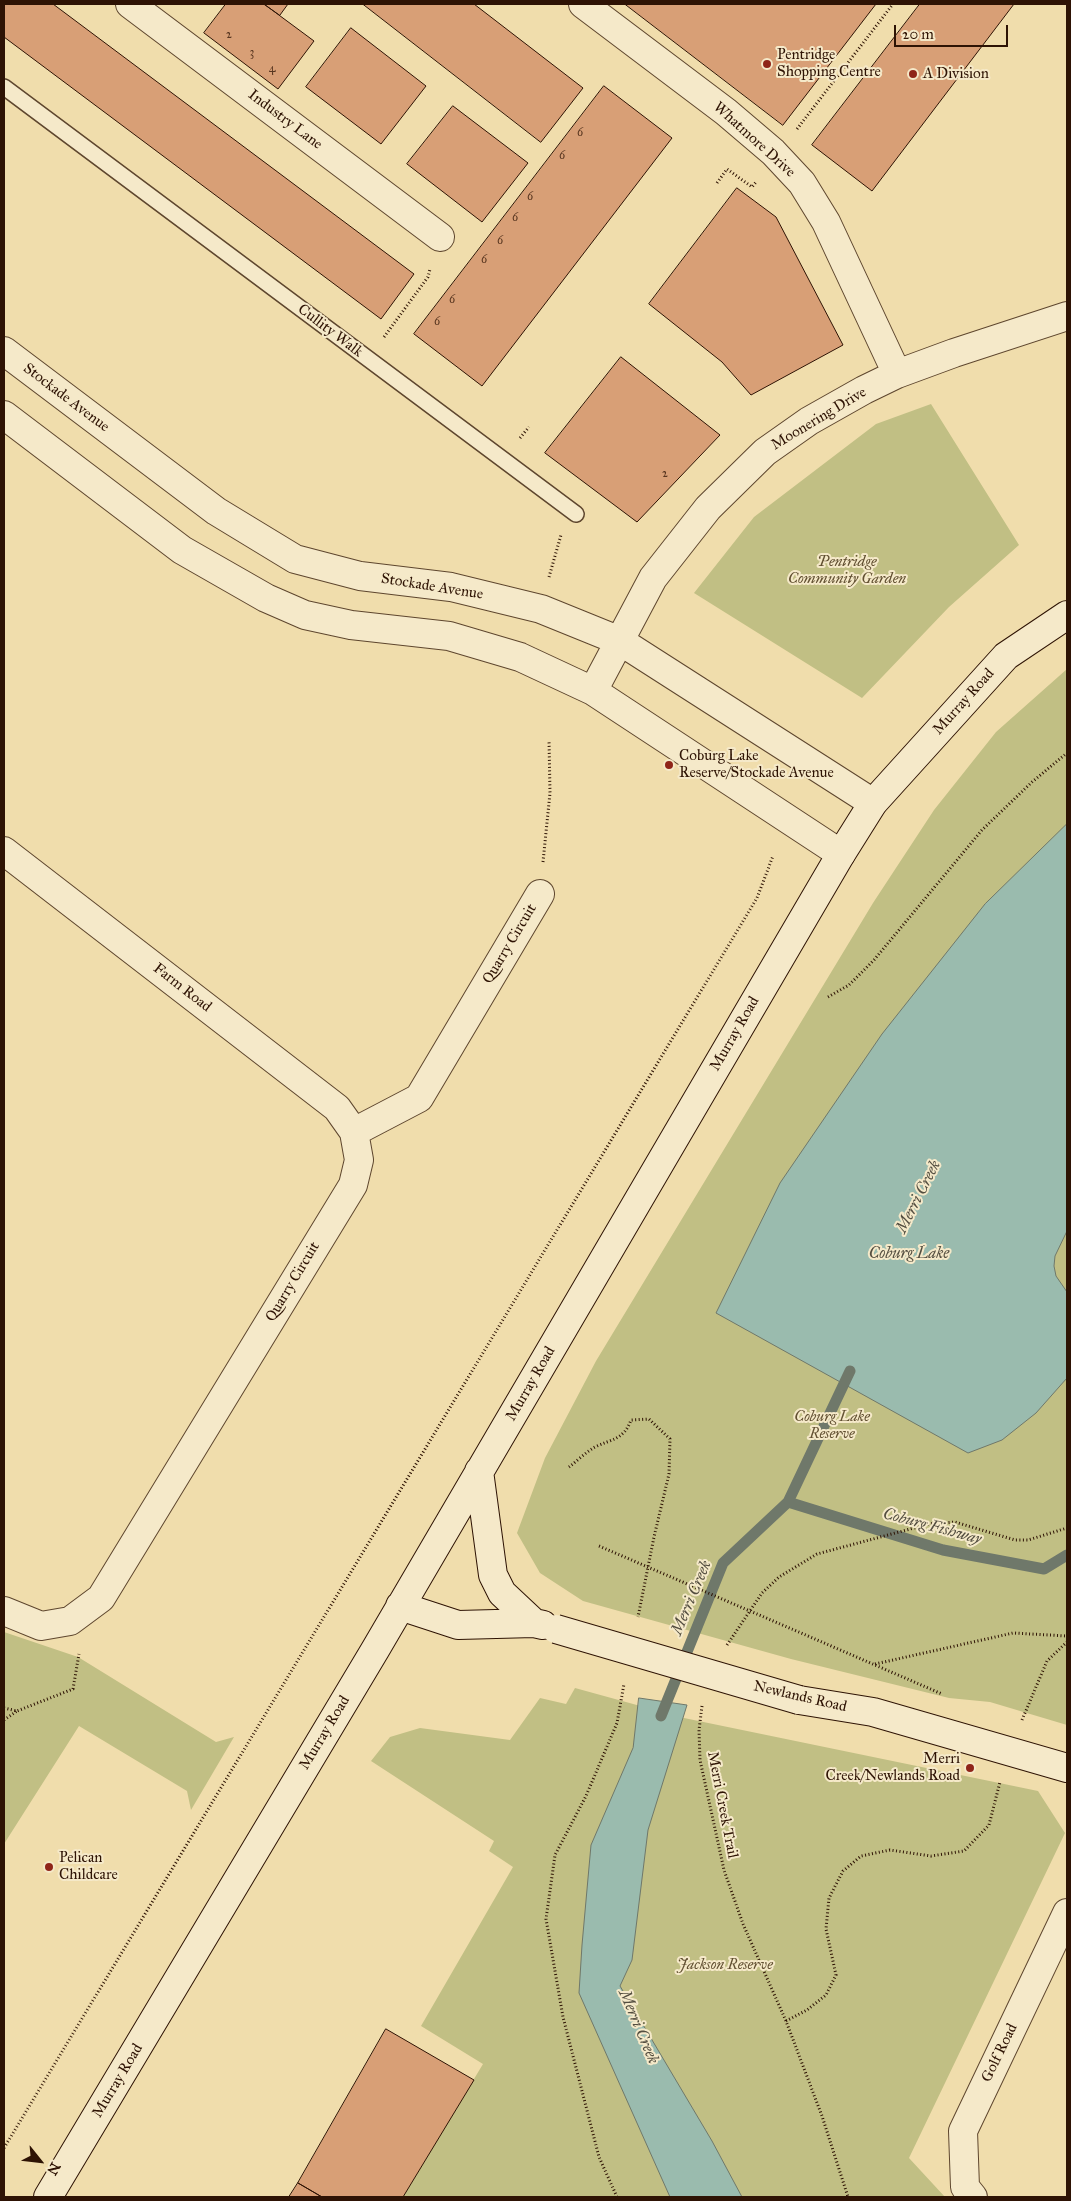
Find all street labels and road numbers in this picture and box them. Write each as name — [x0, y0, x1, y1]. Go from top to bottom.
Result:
street label: Industry Lane — [244, 86, 326, 154]
street label: Whatmore Drive — [709, 98, 799, 182]
street label: Cullity Walk — [294, 301, 366, 361]
street label: Stockade Avenue — [19, 360, 113, 436]
street label: Moonering Drive — [768, 384, 870, 454]
street label: Stockade Avenue — [380, 570, 484, 604]
street label: Murray Road — [930, 665, 998, 739]
street label: Quarry Circuit — [479, 901, 541, 987]
street label: Farm Road — [149, 960, 215, 1016]
street label: Murray Road — [706, 994, 764, 1074]
street label: Quarry Circuit — [262, 1239, 324, 1325]
street label: Murray Road — [502, 1344, 560, 1424]
street label: Newlands Road — [752, 1678, 848, 1716]
street label: Murray Road — [296, 1693, 354, 1773]
street label: Merri Creek Trail — [703, 1750, 741, 1860]
street label: Golf Road — [978, 2021, 1022, 2085]
street label: Murray Road — [89, 2041, 147, 2121]

